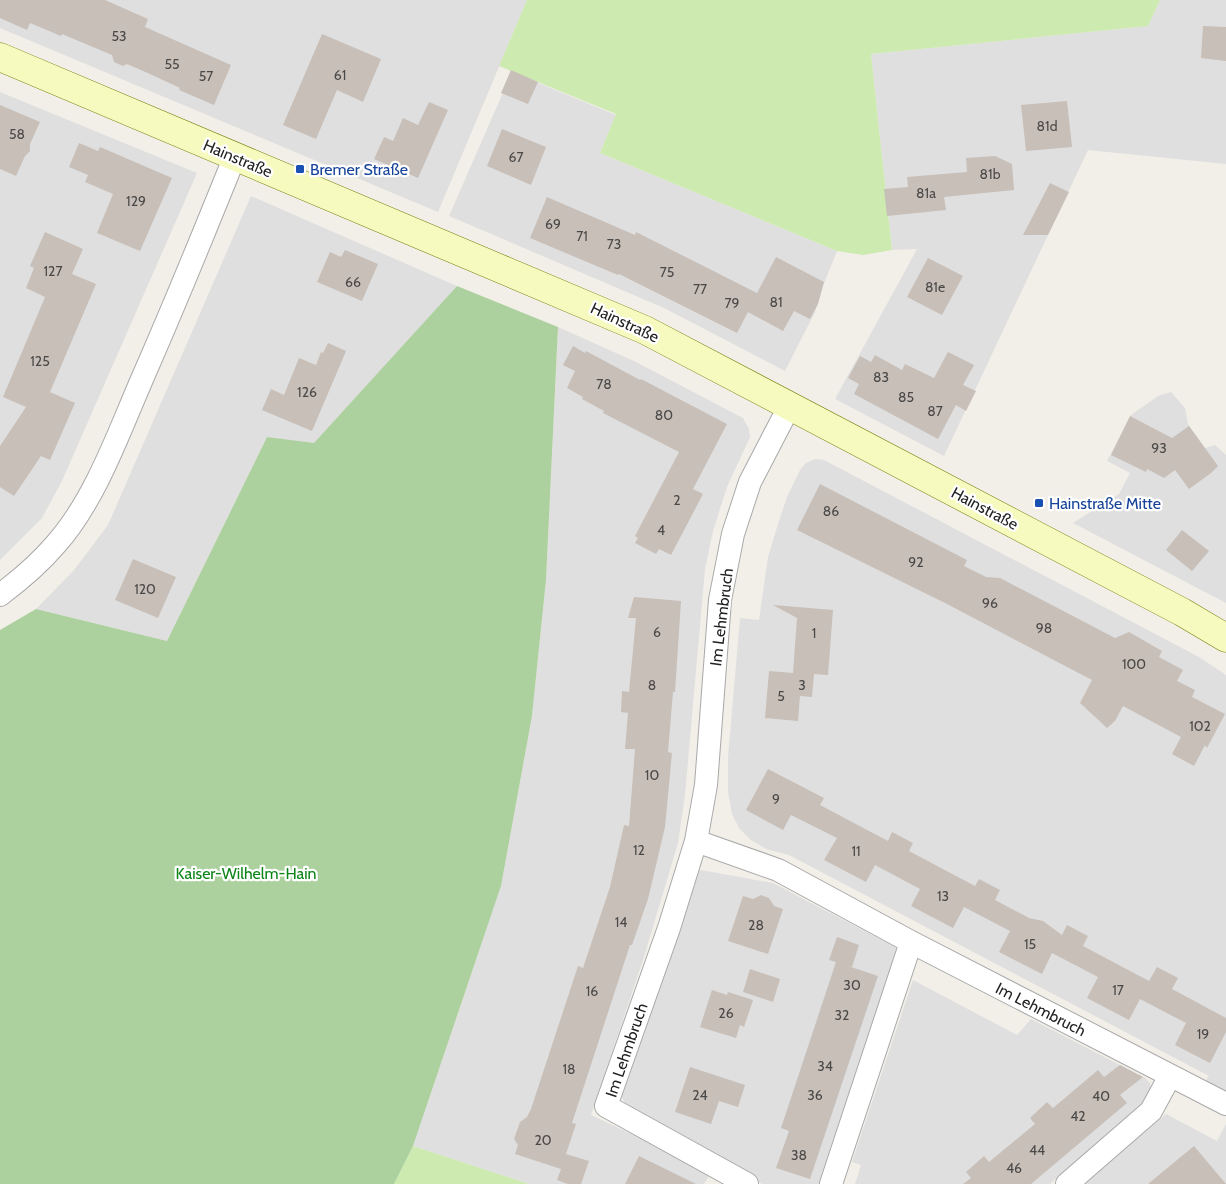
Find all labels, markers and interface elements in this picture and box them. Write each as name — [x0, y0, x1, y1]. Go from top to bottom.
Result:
house number: 53 — [111, 27, 127, 45]
house number: 55 — [164, 55, 180, 73]
house number: 61 — [334, 66, 346, 84]
house number: 57 — [199, 67, 213, 85]
house number: 81d — [1037, 117, 1057, 135]
house number: 58 — [9, 125, 25, 143]
street label: Hainstraße — [200, 135, 275, 181]
house number: 67 — [509, 148, 523, 166]
place label: Bremer Straße — [310, 160, 408, 179]
marker: Bremer Straße — [294, 163, 306, 175]
house number: 81b — [980, 165, 1001, 183]
house number: 81a — [916, 184, 936, 202]
house number: 129 — [126, 192, 146, 210]
house number: 69 — [545, 215, 561, 233]
house number: 71 — [576, 227, 588, 245]
house number: 73 — [607, 235, 621, 253]
house number: 127 — [44, 262, 62, 280]
house number: 75 — [660, 263, 674, 281]
house number: 66 — [345, 273, 361, 291]
house number: 81e — [925, 278, 945, 296]
house number: 77 — [693, 280, 707, 298]
house number: 81 — [769, 293, 783, 311]
house number: 79 — [725, 294, 740, 312]
street label: Hainstraße — [588, 298, 662, 347]
house number: 125 — [30, 352, 50, 370]
house number: 83 — [873, 368, 889, 386]
house number: 78 — [596, 375, 612, 393]
house number: 126 — [297, 383, 317, 401]
house number: 85 — [898, 388, 914, 406]
house number: 87 — [927, 402, 943, 420]
house number: 80 — [655, 406, 673, 424]
house number: 93 — [1151, 439, 1167, 457]
street label: Hainstraße — [948, 483, 1022, 534]
house number: 2 — [673, 491, 681, 509]
place label: Hainstraße Mitte — [1049, 494, 1161, 513]
marker: Hainstraße Mitte — [1033, 497, 1045, 509]
house number: 86 — [823, 502, 839, 520]
house number: 4 — [657, 521, 665, 539]
house number: 92 — [908, 553, 924, 571]
street label: Im Lehmbruch — [706, 567, 737, 667]
house number: 120 — [134, 580, 156, 598]
house number: 96 — [982, 594, 998, 612]
house number: 98 — [1036, 619, 1052, 637]
house number: 6 — [653, 623, 661, 641]
house number: 1 — [812, 624, 816, 642]
house number: 100 — [1122, 655, 1146, 673]
house number: 8 — [648, 676, 656, 694]
house number: 3 — [798, 676, 806, 694]
house number: 5 — [777, 687, 785, 705]
house number: 102 — [1189, 717, 1211, 735]
house number: 10 — [645, 766, 659, 784]
house number: 9 — [772, 790, 780, 808]
house number: 12 — [633, 841, 645, 859]
house number: 11 — [851, 842, 861, 860]
park label: Kaiser-Wilhelm-Hain — [175, 864, 317, 883]
house number: 13 — [937, 887, 949, 905]
house number: 14 — [615, 913, 627, 931]
house number: 28 — [748, 916, 764, 934]
house number: 15 — [1024, 935, 1036, 953]
house number: 30 — [843, 976, 861, 994]
street label: Im Lehmbruch — [993, 979, 1089, 1040]
house number: 17 — [1112, 981, 1124, 999]
house number: 16 — [586, 982, 598, 1000]
street label: Im Lehmbruch — [601, 1000, 652, 1100]
house number: 26 — [718, 1004, 734, 1022]
house number: 32 — [835, 1006, 849, 1024]
house number: 19 — [1197, 1025, 1209, 1043]
house number: 34 — [817, 1057, 833, 1075]
house number: 18 — [562, 1060, 576, 1078]
house number: 24 — [692, 1086, 708, 1104]
house number: 36 — [807, 1086, 823, 1104]
house number: 40 — [1092, 1087, 1110, 1105]
house number: 42 — [1070, 1107, 1086, 1125]
house number: 20 — [534, 1131, 552, 1149]
house number: 44 — [1029, 1141, 1045, 1159]
house number: 38 — [791, 1146, 807, 1164]
house number: 46 — [1006, 1159, 1022, 1177]

